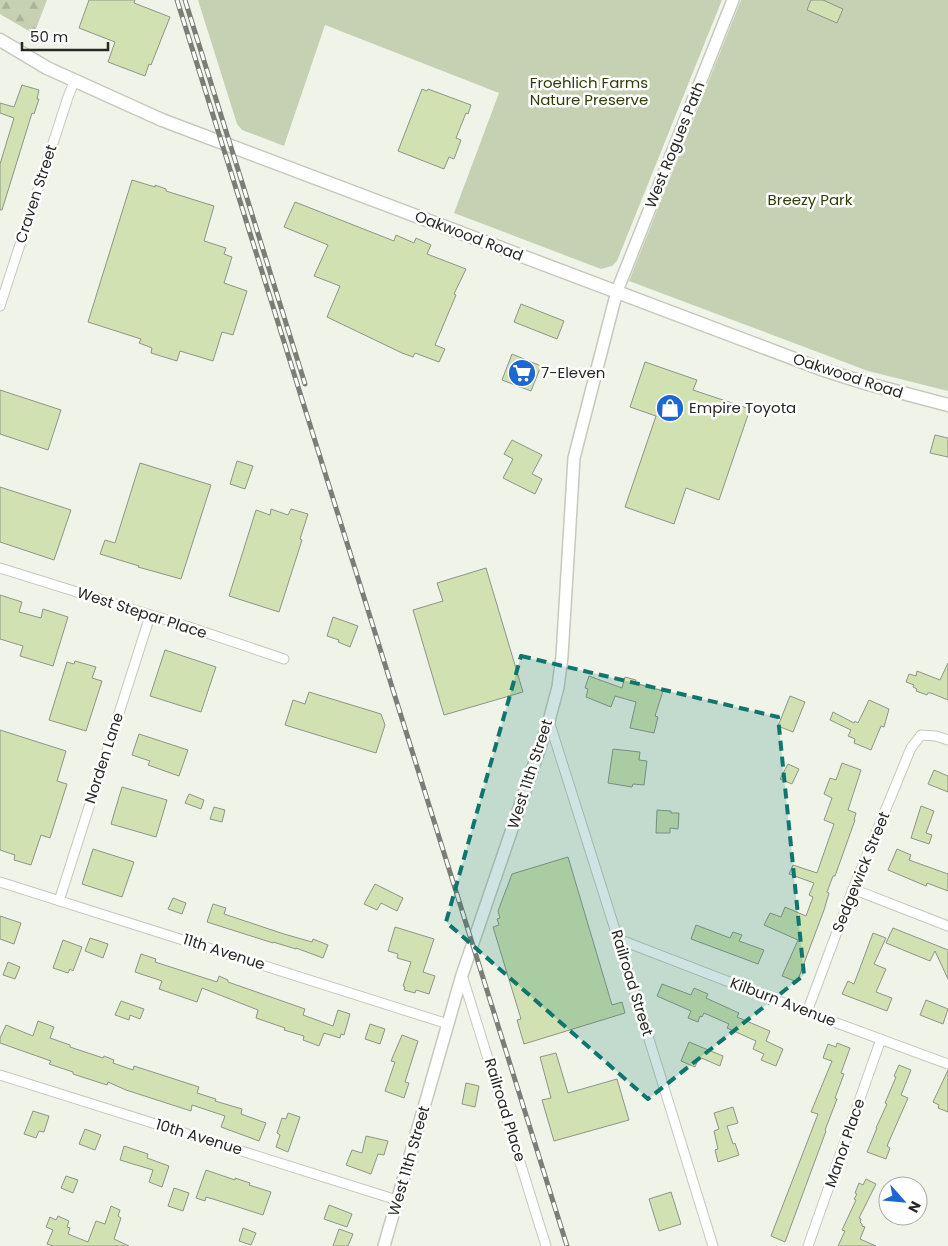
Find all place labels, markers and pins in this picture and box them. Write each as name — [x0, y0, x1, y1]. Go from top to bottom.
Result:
supermarket icon: 7-Eleven — [507, 358, 537, 388]
place label: 7-Eleven — [541, 362, 605, 383]
shop icon: Empire Toyota — [655, 393, 685, 423]
place label: Empire Toyota — [689, 397, 796, 418]

